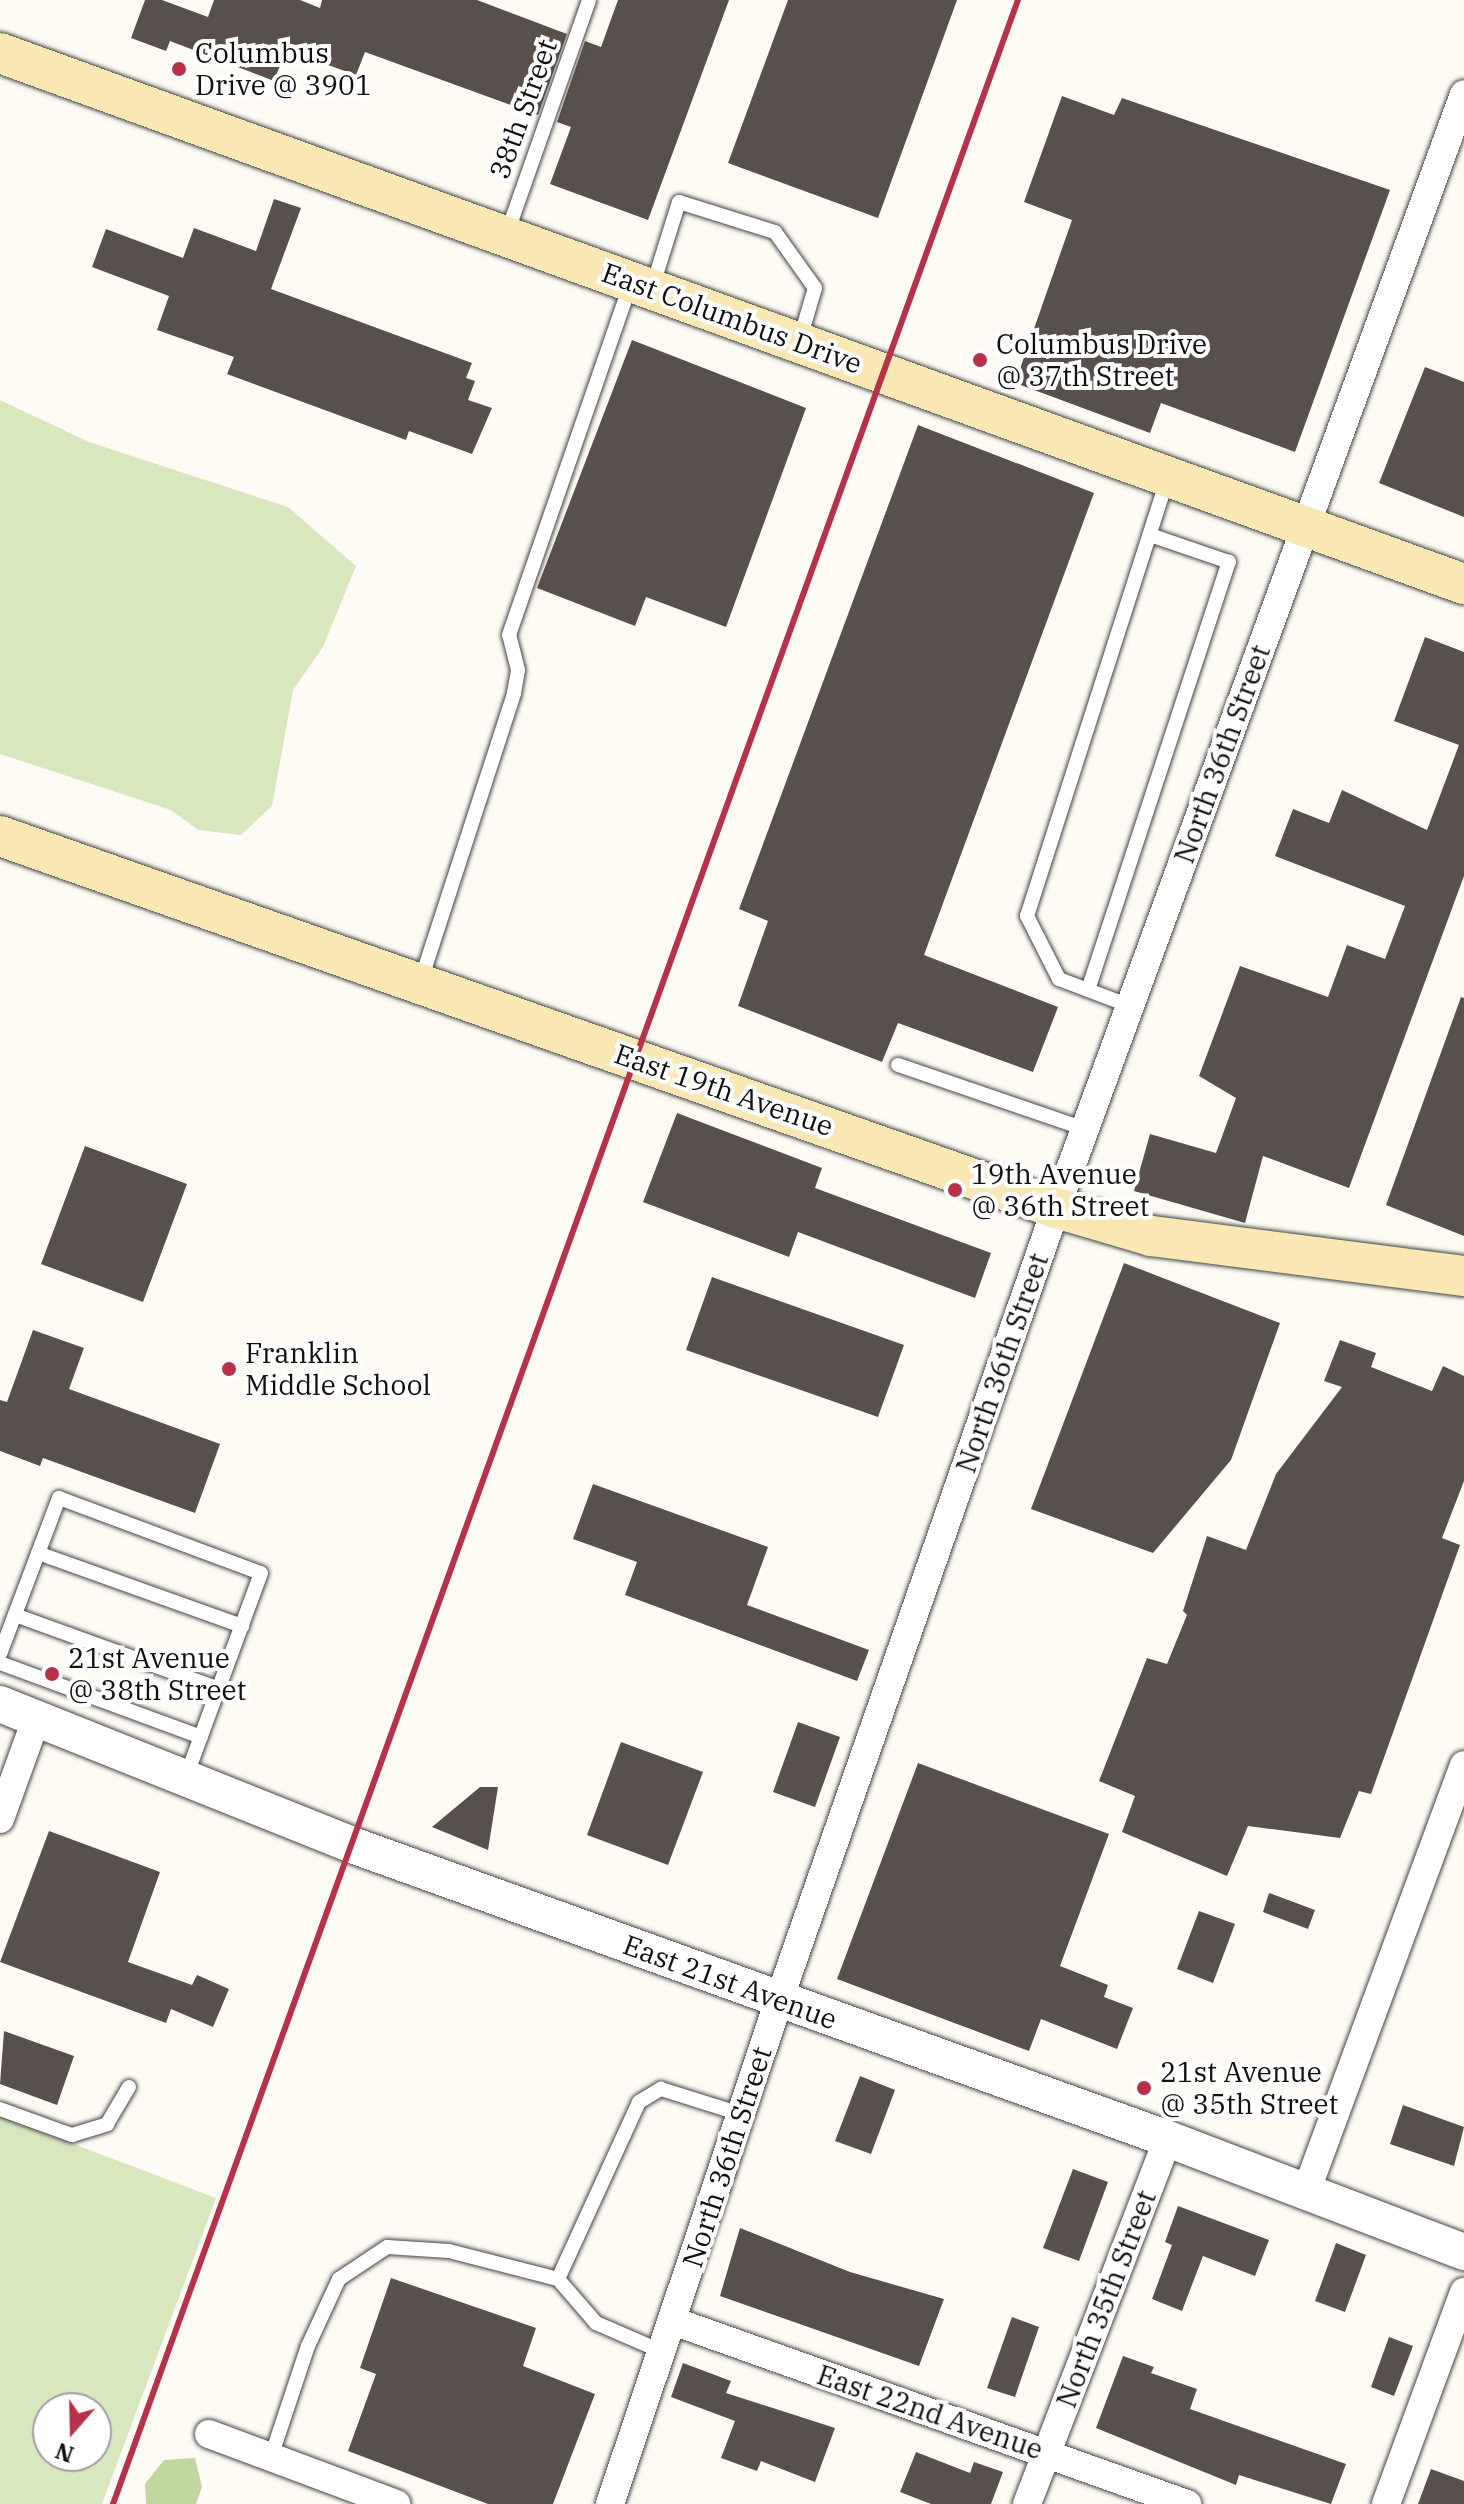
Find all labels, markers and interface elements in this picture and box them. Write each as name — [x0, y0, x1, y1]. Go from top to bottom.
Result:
street label: 38th Street — [482, 35, 564, 183]
place label: Columbus Drive @ 3901 — [195, 36, 372, 102]
marker: Columbus Drive @ 3901 — [170, 60, 188, 78]
street label: East Columbus Drive — [597, 255, 867, 381]
place label: Columbus Drive @ 37th Street — [996, 327, 1207, 393]
marker: Columbus Drive @ 37th Street — [971, 351, 989, 369]
street label: North 36th Street — [1167, 640, 1277, 868]
street label: East 19th Avenue — [610, 1037, 838, 1143]
place label: 19th Avenue @ 36th Street — [971, 1157, 1149, 1223]
marker: 19th Avenue @ 36th Street — [946, 1181, 964, 1199]
street label: North 36th Street — [949, 1249, 1055, 1477]
place label: Franklin Middle School — [245, 1336, 431, 1402]
marker: Franklin Middle School — [220, 1360, 238, 1378]
place label: 21st Avenue @ 38th Street — [68, 1641, 246, 1707]
marker: 21st Avenue @ 38th Street — [43, 1665, 61, 1683]
street label: East 21st Avenue — [619, 1928, 841, 2036]
street label: North 36th Street — [675, 2042, 779, 2272]
place label: 21st Avenue @ 35th Street — [1160, 2055, 1338, 2121]
marker: 21st Avenue @ 35th Street — [1135, 2079, 1153, 2097]
street label: North 35th Street — [1049, 2186, 1163, 2412]
street label: East 22nd Avenue — [813, 2358, 1047, 2466]
north arrow — [32, 2392, 112, 2472]
text: N — [51, 2437, 77, 2470]

